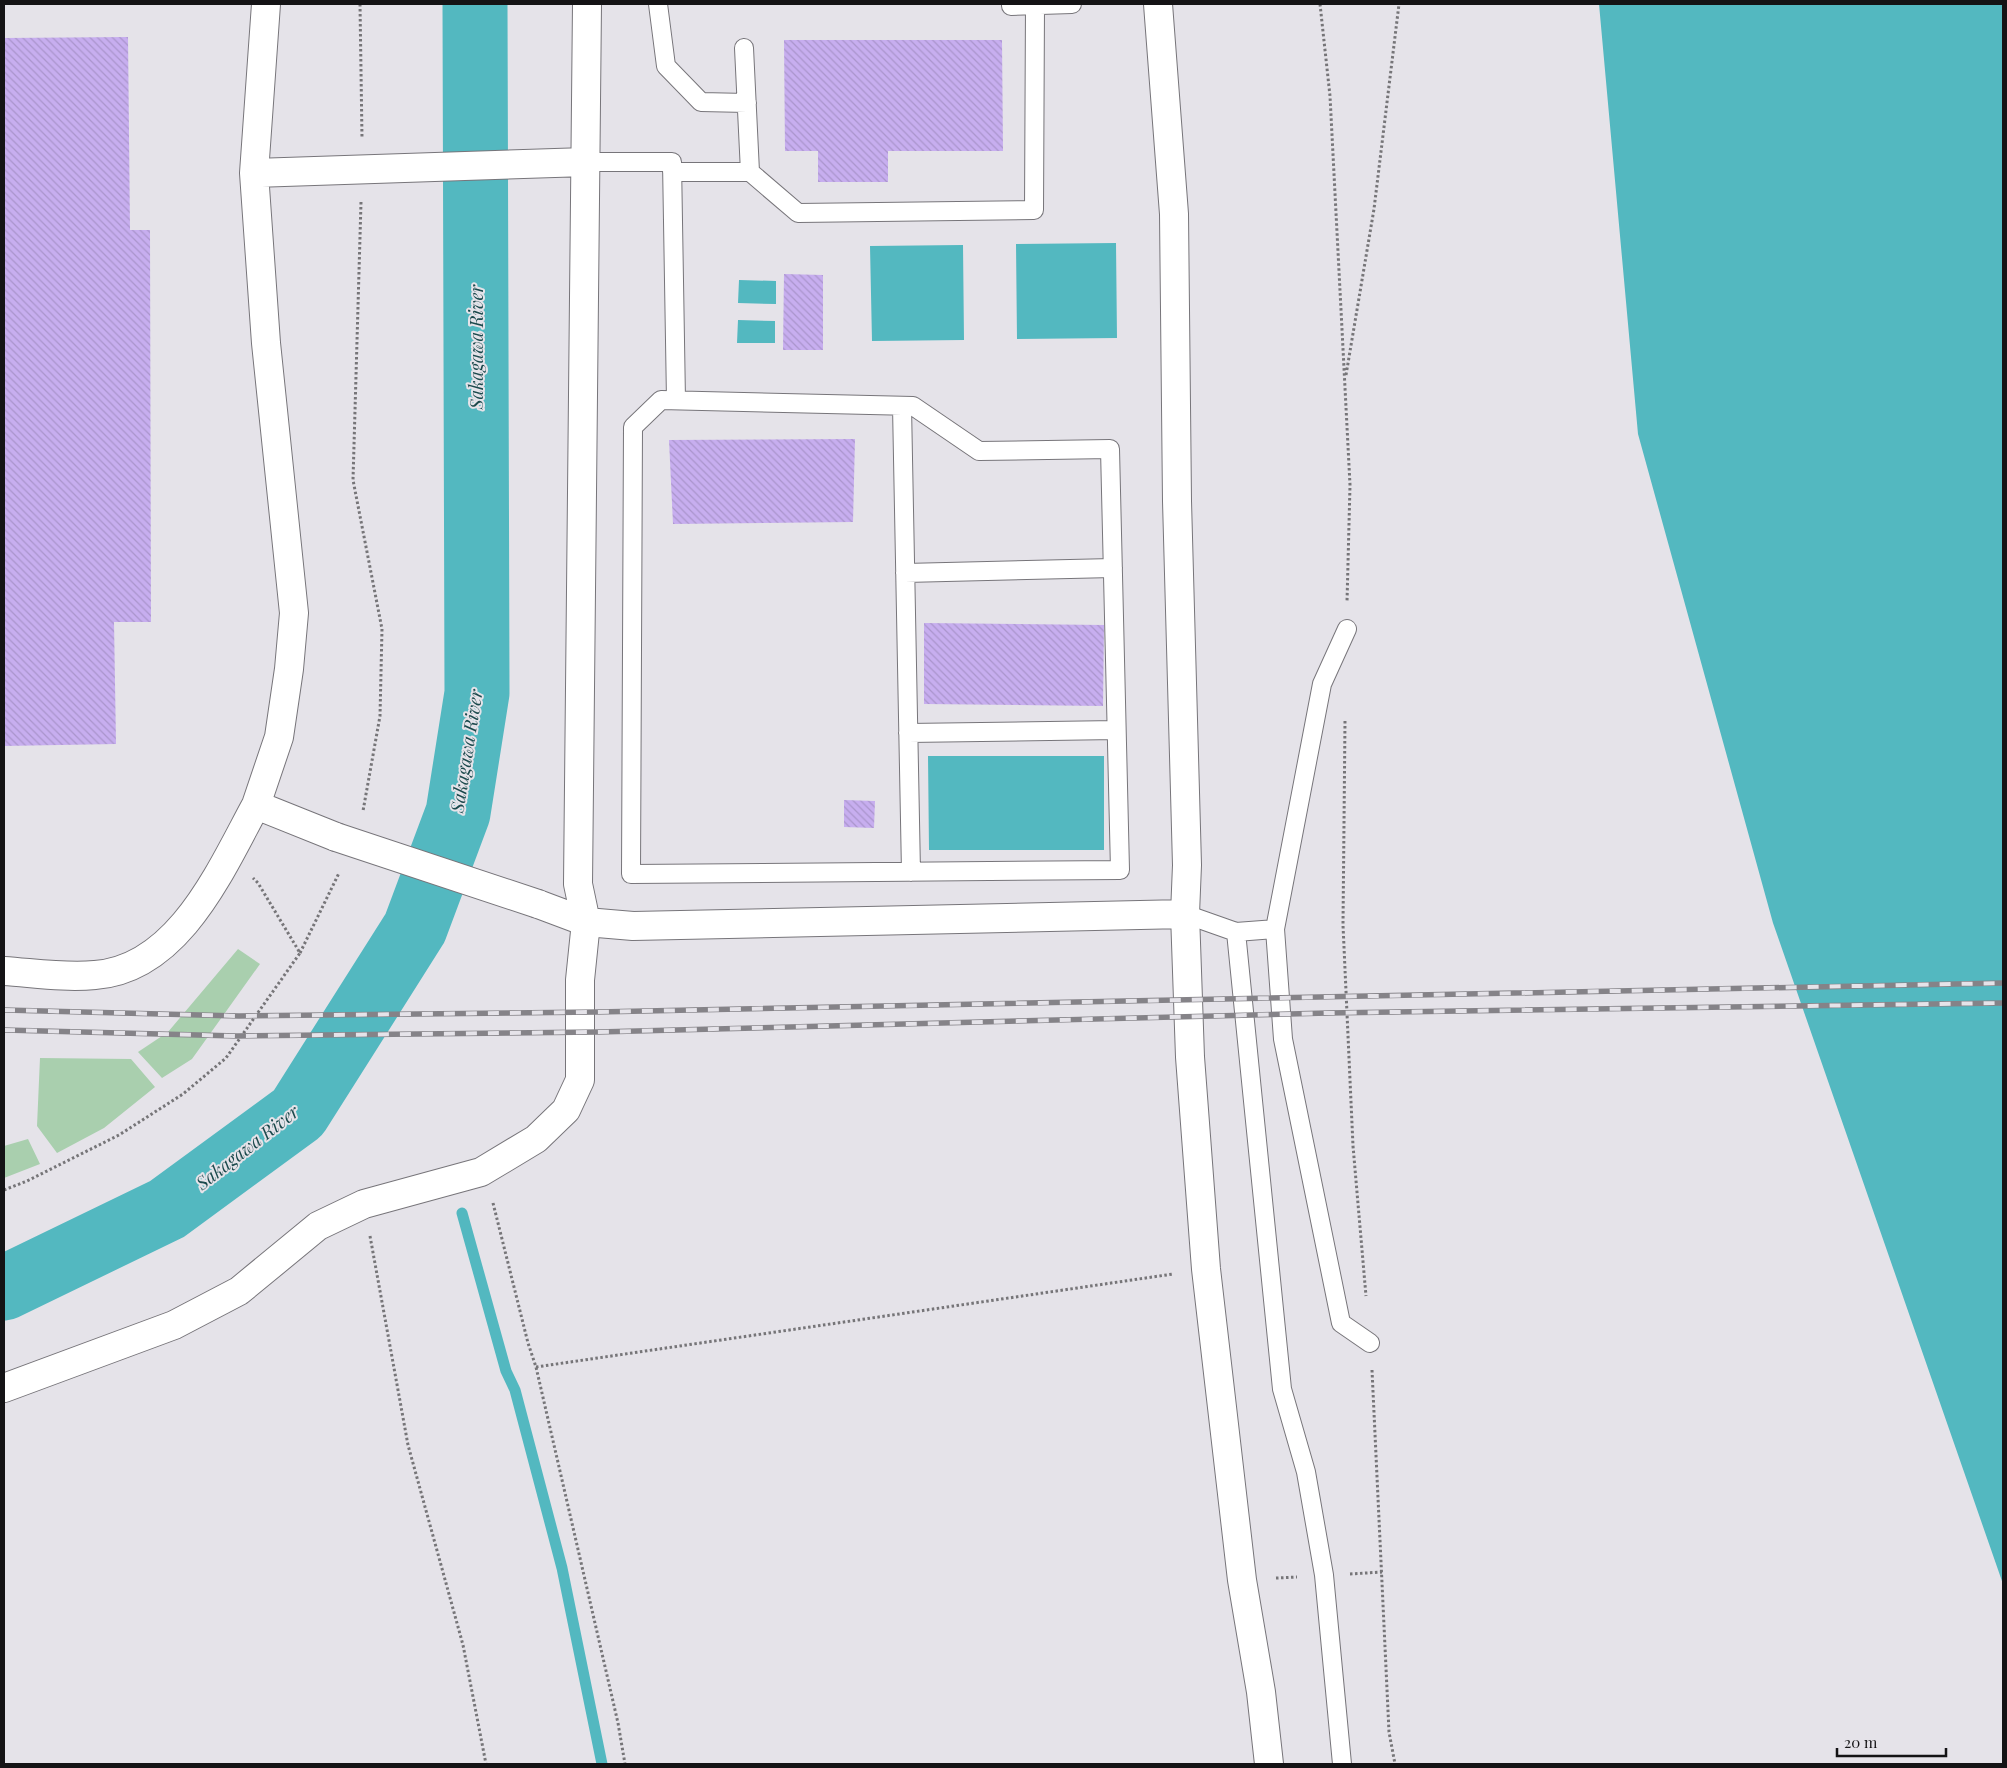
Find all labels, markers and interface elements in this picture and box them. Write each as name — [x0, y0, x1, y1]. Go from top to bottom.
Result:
water label: Sakagawa River — [464, 284, 488, 410]
water label: Sakagawa River — [444, 686, 488, 815]
water label: Sakagawa River — [190, 1098, 304, 1195]
scale bar — [1837, 1726, 1946, 1758]
text: 20 m — [1844, 1732, 1878, 1752]

